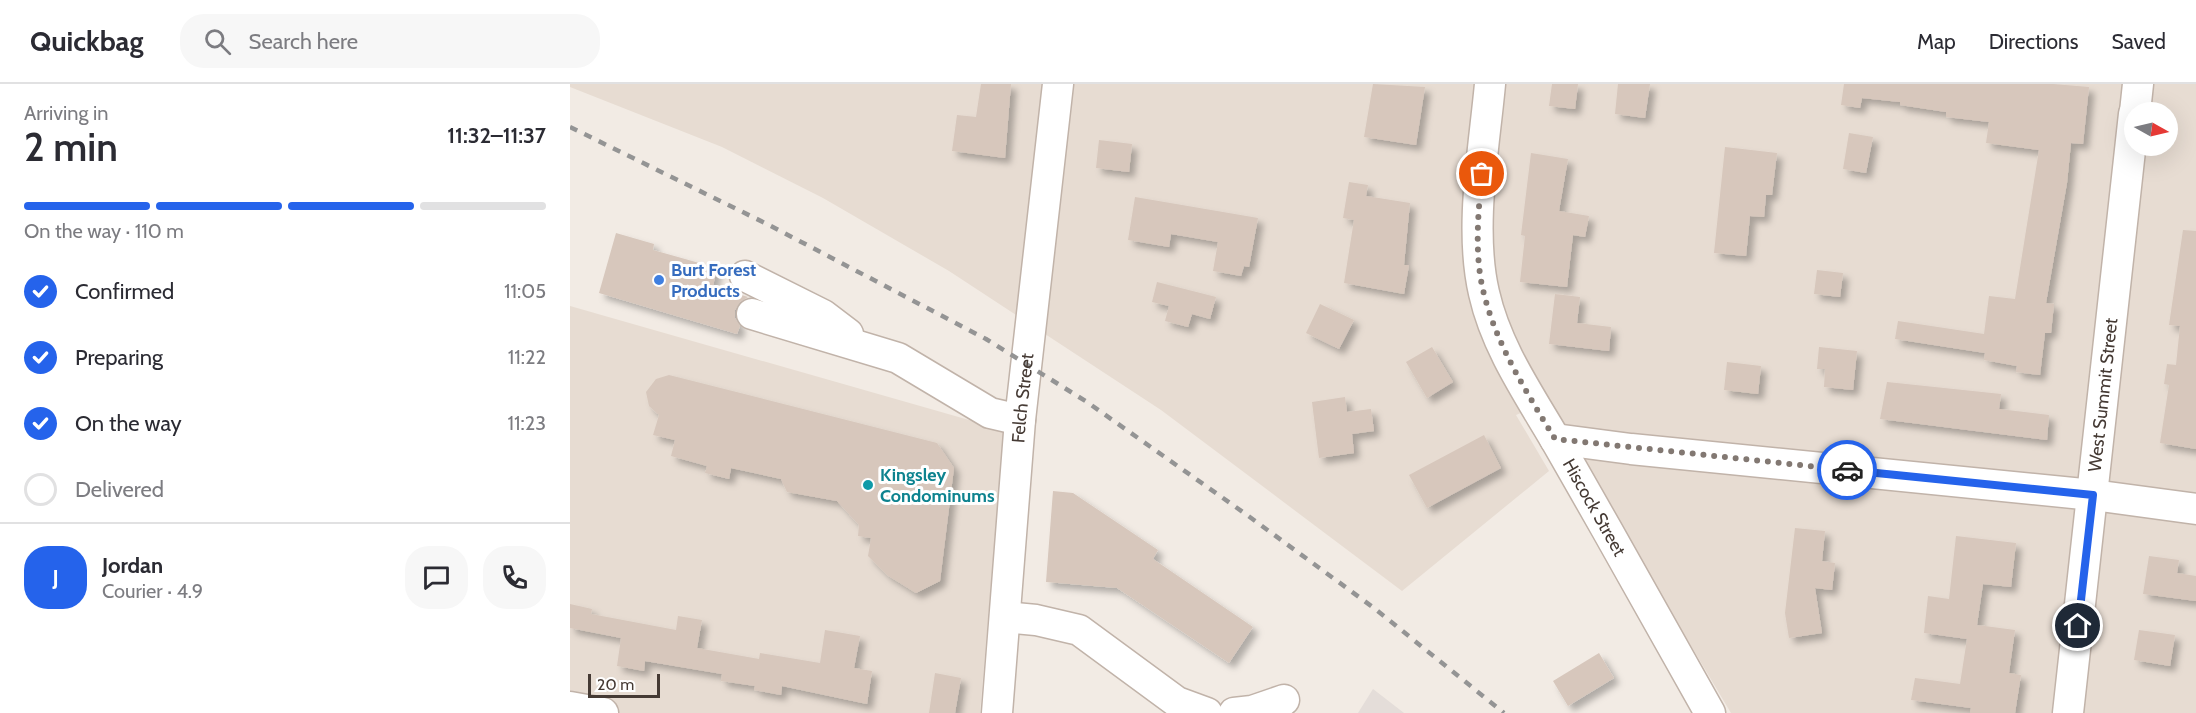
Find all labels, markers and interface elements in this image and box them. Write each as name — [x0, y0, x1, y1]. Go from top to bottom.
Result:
search box — [180, 14, 600, 68]
text: Quickbag — [30, 24, 144, 58]
icon: search — [201, 25, 234, 58]
text: Search here — [249, 28, 358, 55]
text: Map — [1917, 29, 1956, 54]
text: Directions — [1989, 29, 2078, 54]
text: Saved — [2111, 29, 2166, 54]
text: Arriving in — [24, 101, 108, 125]
north arrow — [2124, 102, 2178, 156]
map controls — [2124, 102, 2178, 156]
text: 11:32–11:37 — [447, 122, 546, 149]
text: 2 min — [24, 123, 118, 171]
pin — [1456, 148, 1507, 199]
icon: bag — [1465, 157, 1498, 190]
text: On the way · 110 m — [24, 219, 184, 243]
place label: Burt Forest Products — [671, 259, 756, 302]
marker: Burt Forest Products — [652, 273, 666, 287]
icon: check — [24, 275, 57, 308]
text: Confirmed — [75, 278, 174, 305]
text: 11:05 — [504, 279, 546, 303]
street label: West Summit Street — [2084, 317, 2122, 473]
icon: check — [24, 341, 57, 374]
text: Preparing — [75, 344, 163, 371]
text: 11:22 — [508, 345, 546, 369]
street label: Felch Street — [1007, 352, 1038, 444]
icon: check — [24, 407, 57, 440]
text: On the way — [75, 410, 182, 437]
text: 11:23 — [508, 411, 546, 435]
courier — [1817, 440, 1877, 500]
icon: car — [1831, 454, 1864, 487]
street label: Hiscock Street — [1558, 455, 1631, 560]
place label: Kingsley Condominums — [880, 464, 995, 507]
text: Delivered — [75, 476, 164, 503]
marker: Kingsley Condominums — [861, 478, 875, 492]
button: chat — [405, 546, 468, 609]
button: phone — [483, 546, 546, 609]
text: Jordan — [102, 552, 163, 579]
text: J — [52, 564, 59, 591]
text: Courier · 4.9 — [102, 579, 203, 603]
pin — [2052, 600, 2103, 651]
icon: home — [2061, 609, 2094, 642]
scale bar — [588, 671, 660, 698]
text: 20 m — [597, 675, 634, 694]

